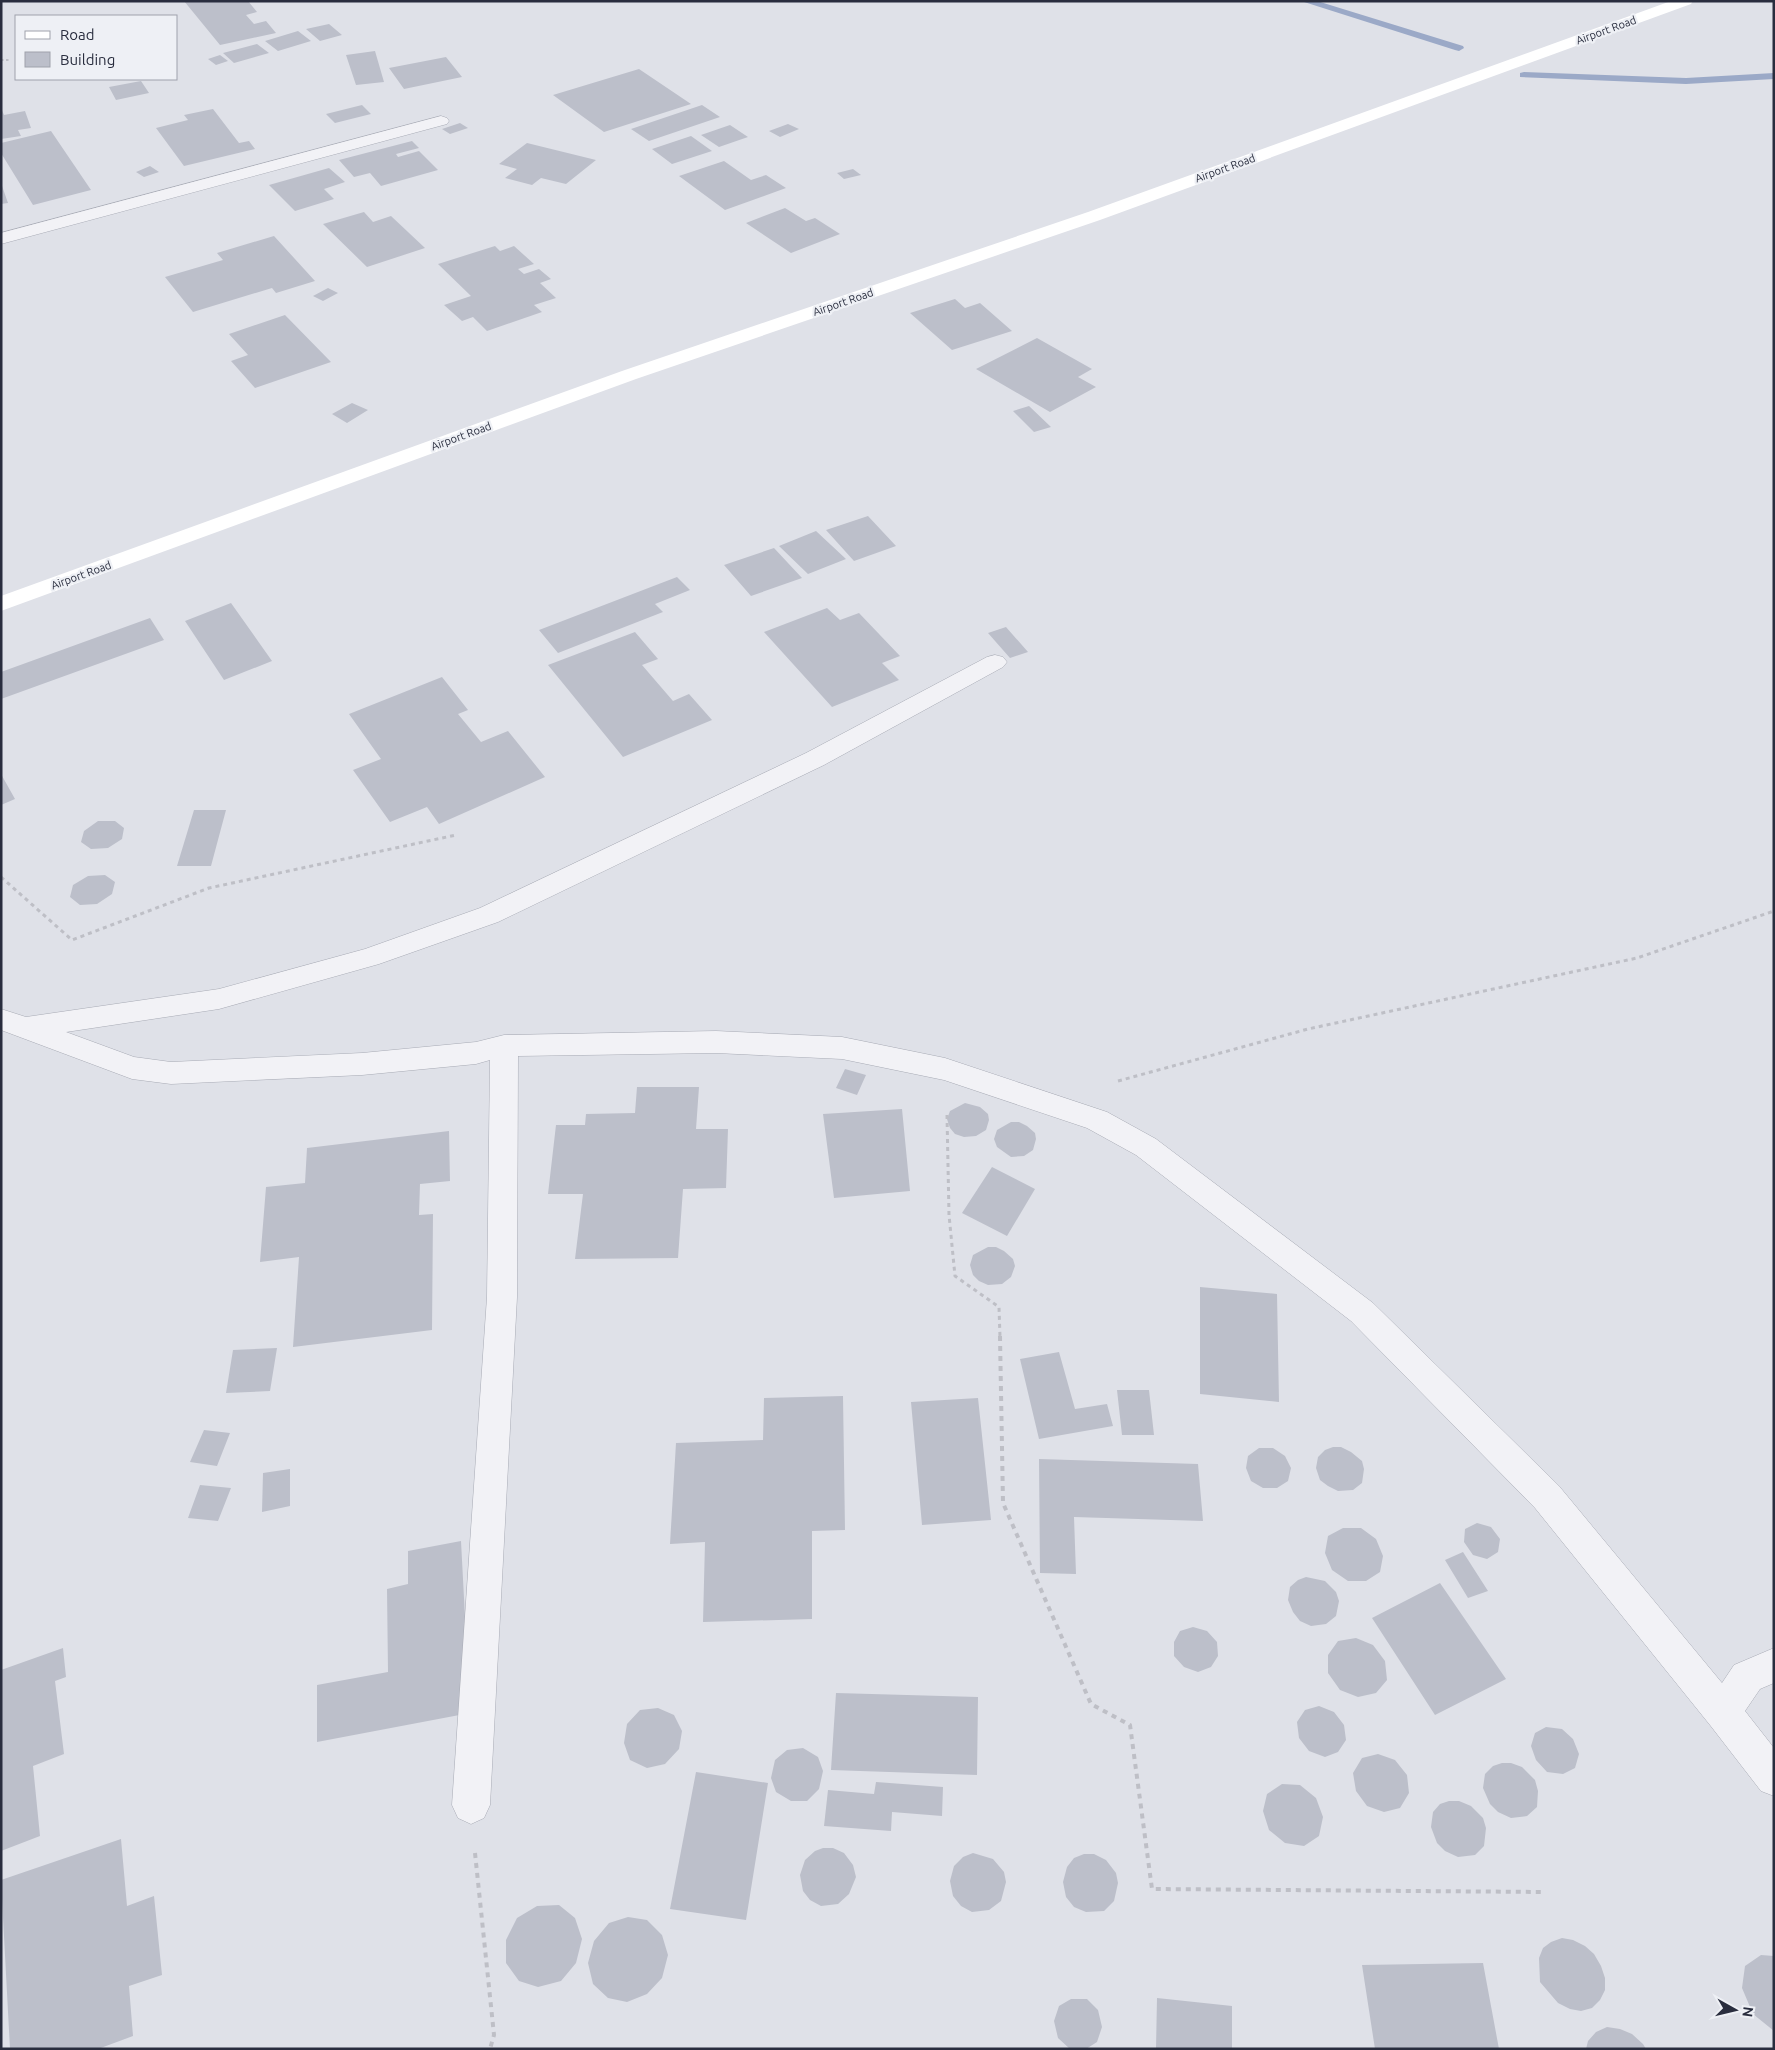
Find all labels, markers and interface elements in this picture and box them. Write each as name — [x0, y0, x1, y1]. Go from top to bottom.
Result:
street label: Airport Road — [1574, 14, 1638, 46]
legend — [15, 15, 178, 80]
text: Road — [60, 26, 95, 43]
text: Building — [60, 51, 115, 68]
street label: Airport Road — [1193, 152, 1257, 184]
street label: Airport Road — [811, 286, 875, 318]
street label: Airport Road — [429, 420, 493, 452]
street label: Airport Road — [49, 559, 113, 591]
north arrow — [1710, 1985, 1760, 2035]
text: N — [1739, 2006, 1757, 2018]

